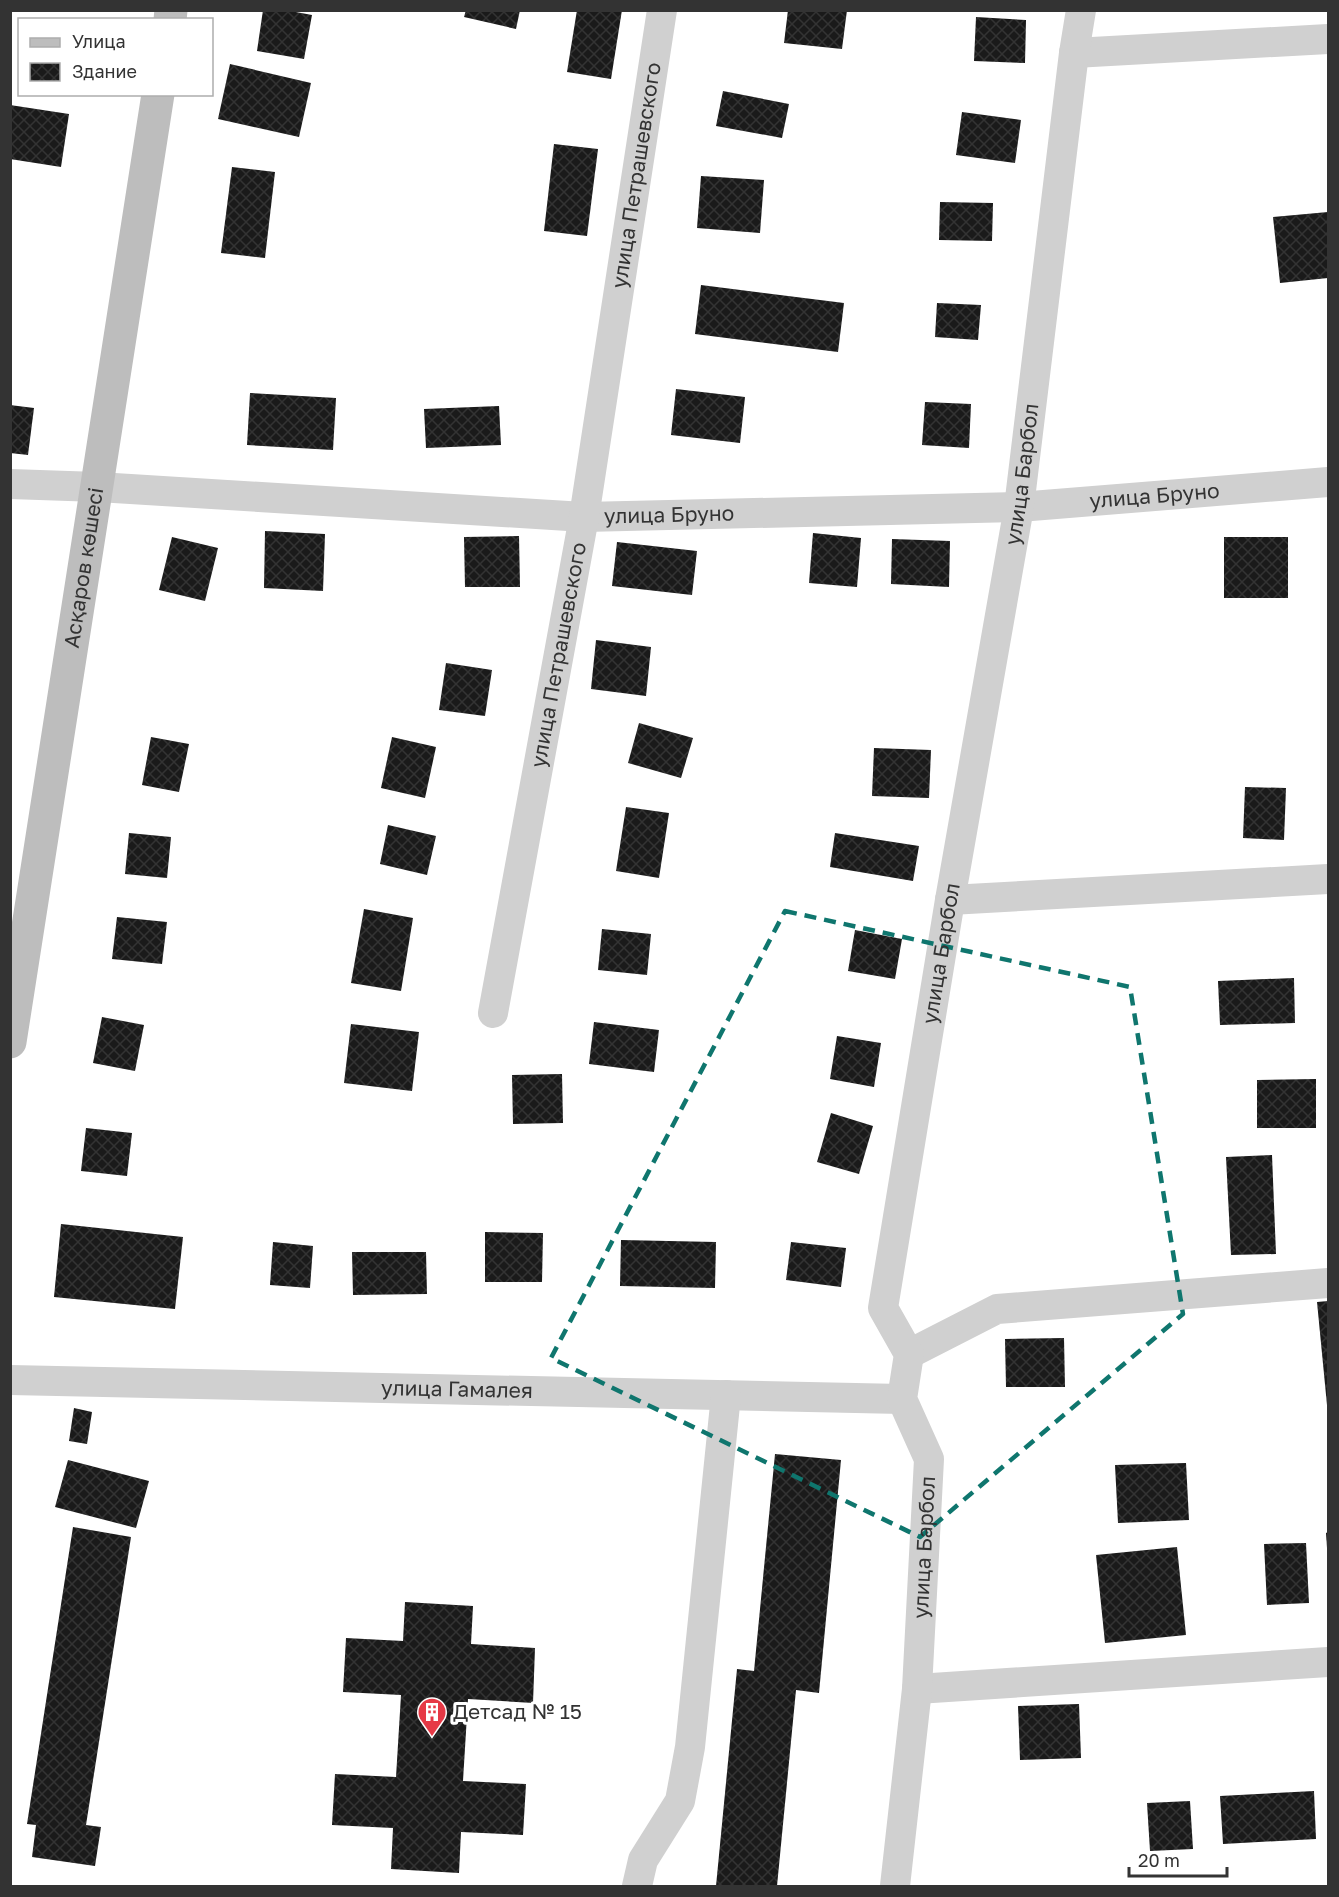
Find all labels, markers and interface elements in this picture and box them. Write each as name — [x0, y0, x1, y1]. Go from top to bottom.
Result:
legend — [18, 18, 213, 96]
text: Улица — [72, 30, 126, 52]
text: Здание — [72, 60, 137, 82]
street label: улица Петрашевского — [605, 60, 666, 290]
street label: улица Барбол — [999, 402, 1043, 547]
street label: улица Бруно — [1088, 477, 1220, 513]
street label: Асқаров көшесі — [58, 485, 108, 650]
street label: улица Бруно — [603, 500, 734, 529]
street label: улица Петрашевского — [524, 540, 591, 770]
street label: улица Барбол — [916, 881, 965, 1026]
street label: улица Гамалея — [381, 1374, 533, 1403]
street label: улица Барбол — [907, 1475, 940, 1619]
building icon: Детсад № 15 — [416, 1696, 448, 1738]
place label: Детсад № 15 — [453, 1698, 582, 1724]
scale bar — [1129, 1840, 1226, 1878]
text: 20 m — [1138, 1849, 1180, 1871]

